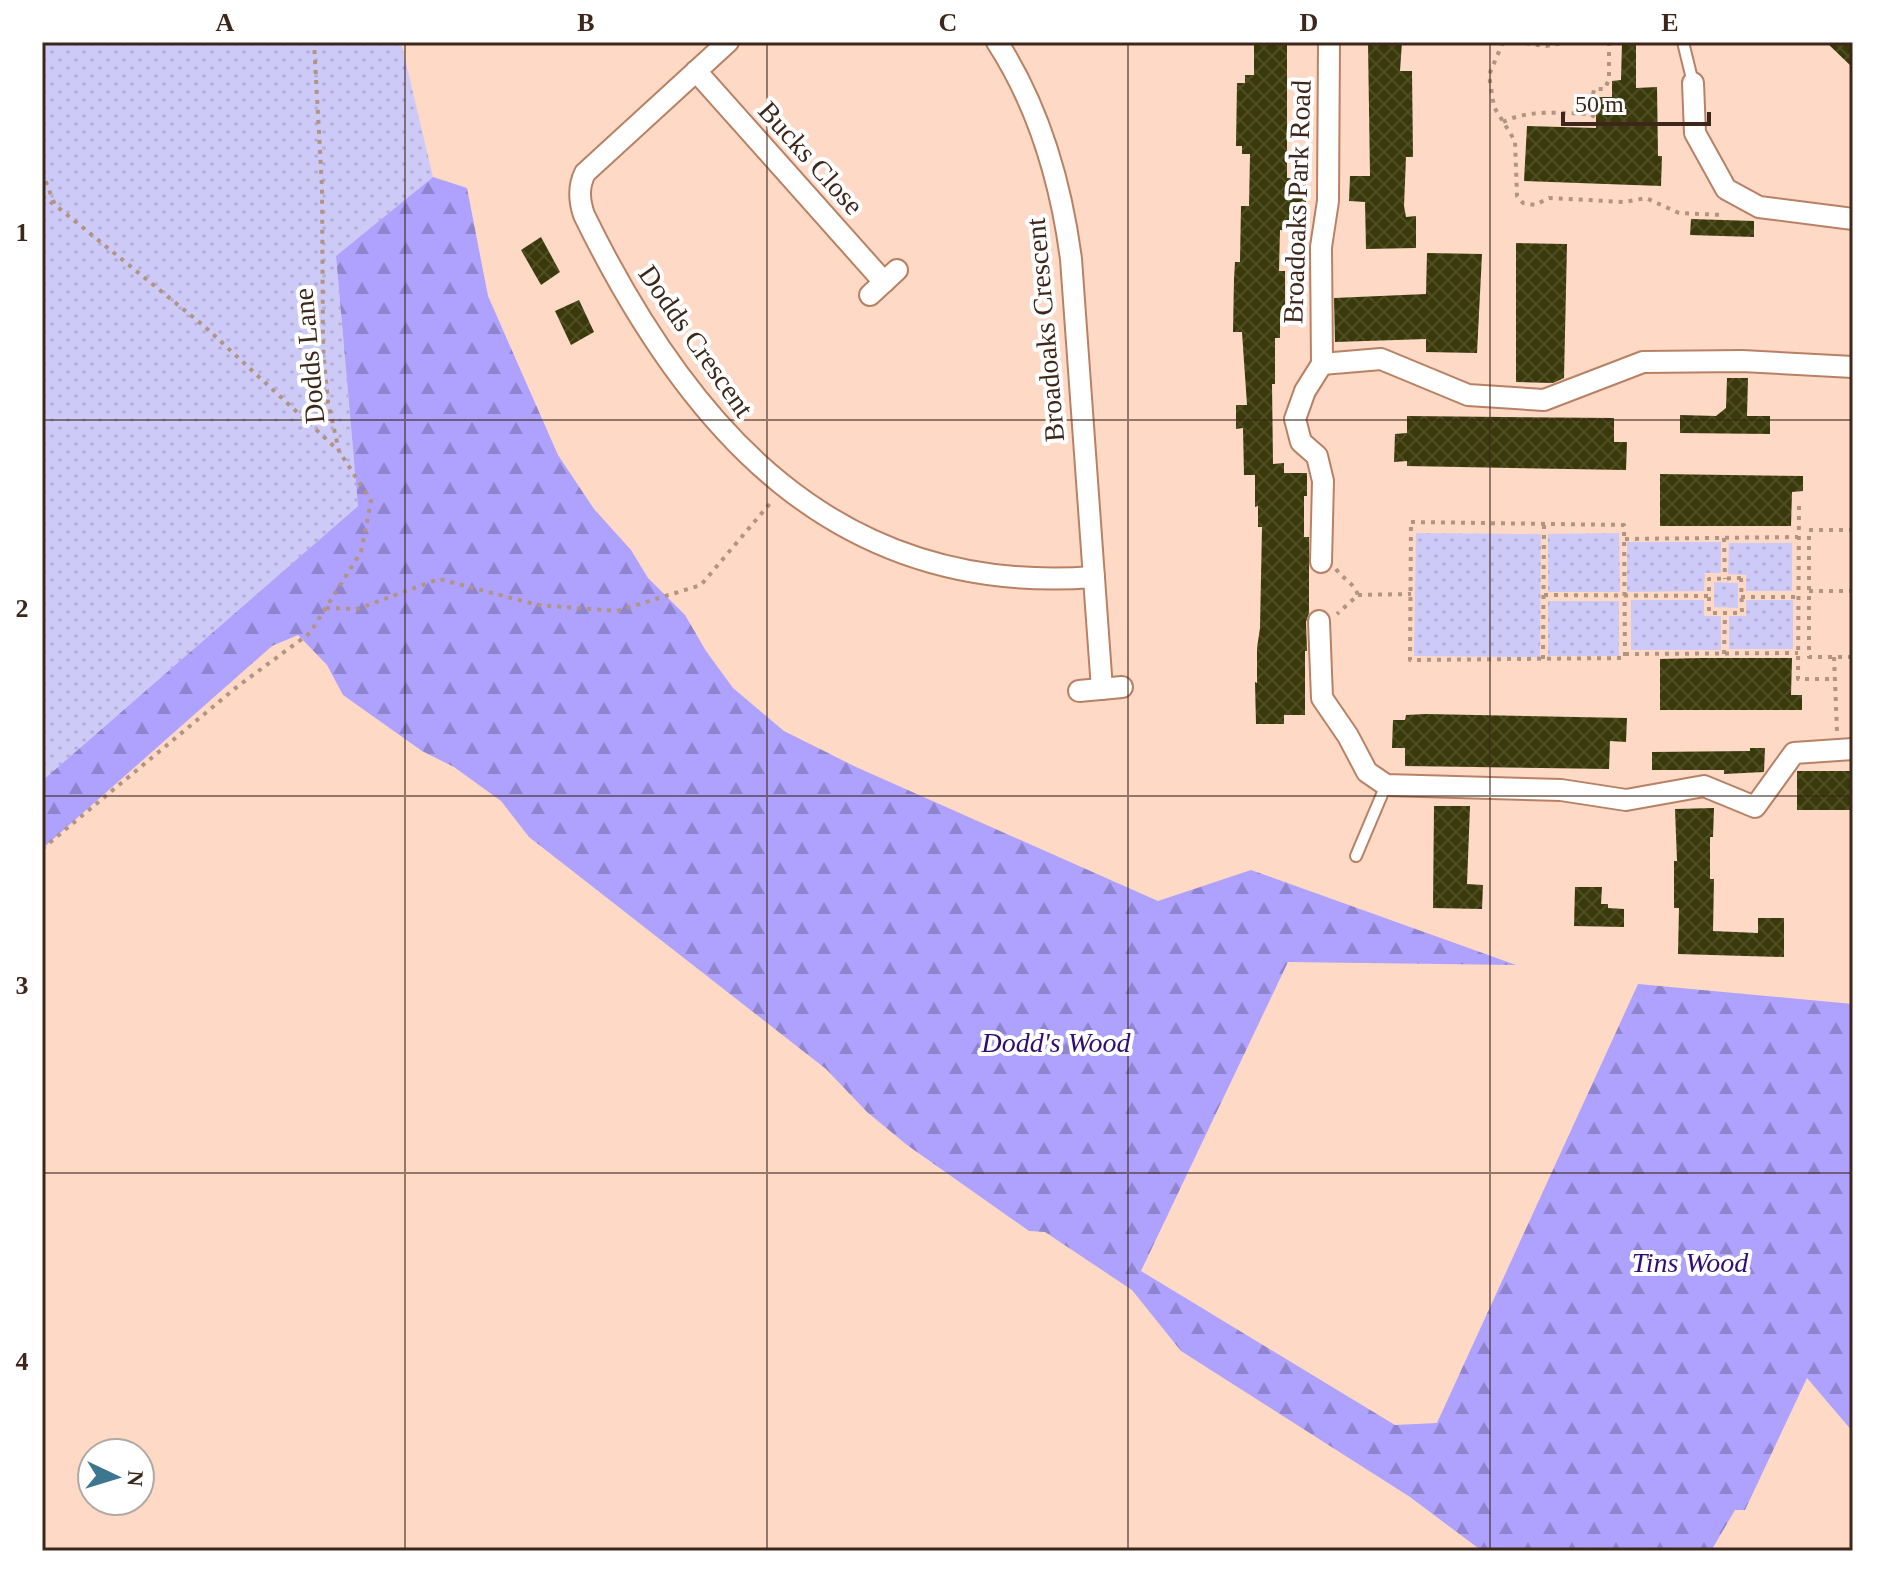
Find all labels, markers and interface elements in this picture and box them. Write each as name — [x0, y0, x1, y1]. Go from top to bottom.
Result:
text: A — [216, 8, 235, 37]
text: B — [577, 8, 595, 37]
text: C — [939, 8, 957, 37]
text: D — [1300, 8, 1318, 37]
text: E — [1661, 8, 1679, 37]
scale bar — [1563, 76, 1709, 126]
street label: Broadoaks Park Road — [1277, 79, 1317, 325]
text: 50 m — [1575, 91, 1624, 117]
street label: Bucks Close — [752, 95, 870, 221]
street label: Broadoaks Crescent — [1020, 217, 1070, 443]
text: 1 — [16, 218, 29, 247]
street label: Dodds Crescent — [632, 259, 760, 423]
street label: Dodds Lane — [288, 287, 330, 425]
text: 2 — [16, 594, 29, 623]
text: 3 — [16, 971, 29, 1000]
park label: Dodd's Wood — [981, 1027, 1131, 1058]
park label: Tins Wood — [1632, 1247, 1749, 1278]
text: 4 — [16, 1347, 29, 1376]
north arrow — [76, 1437, 156, 1517]
text: N — [122, 1470, 148, 1487]

